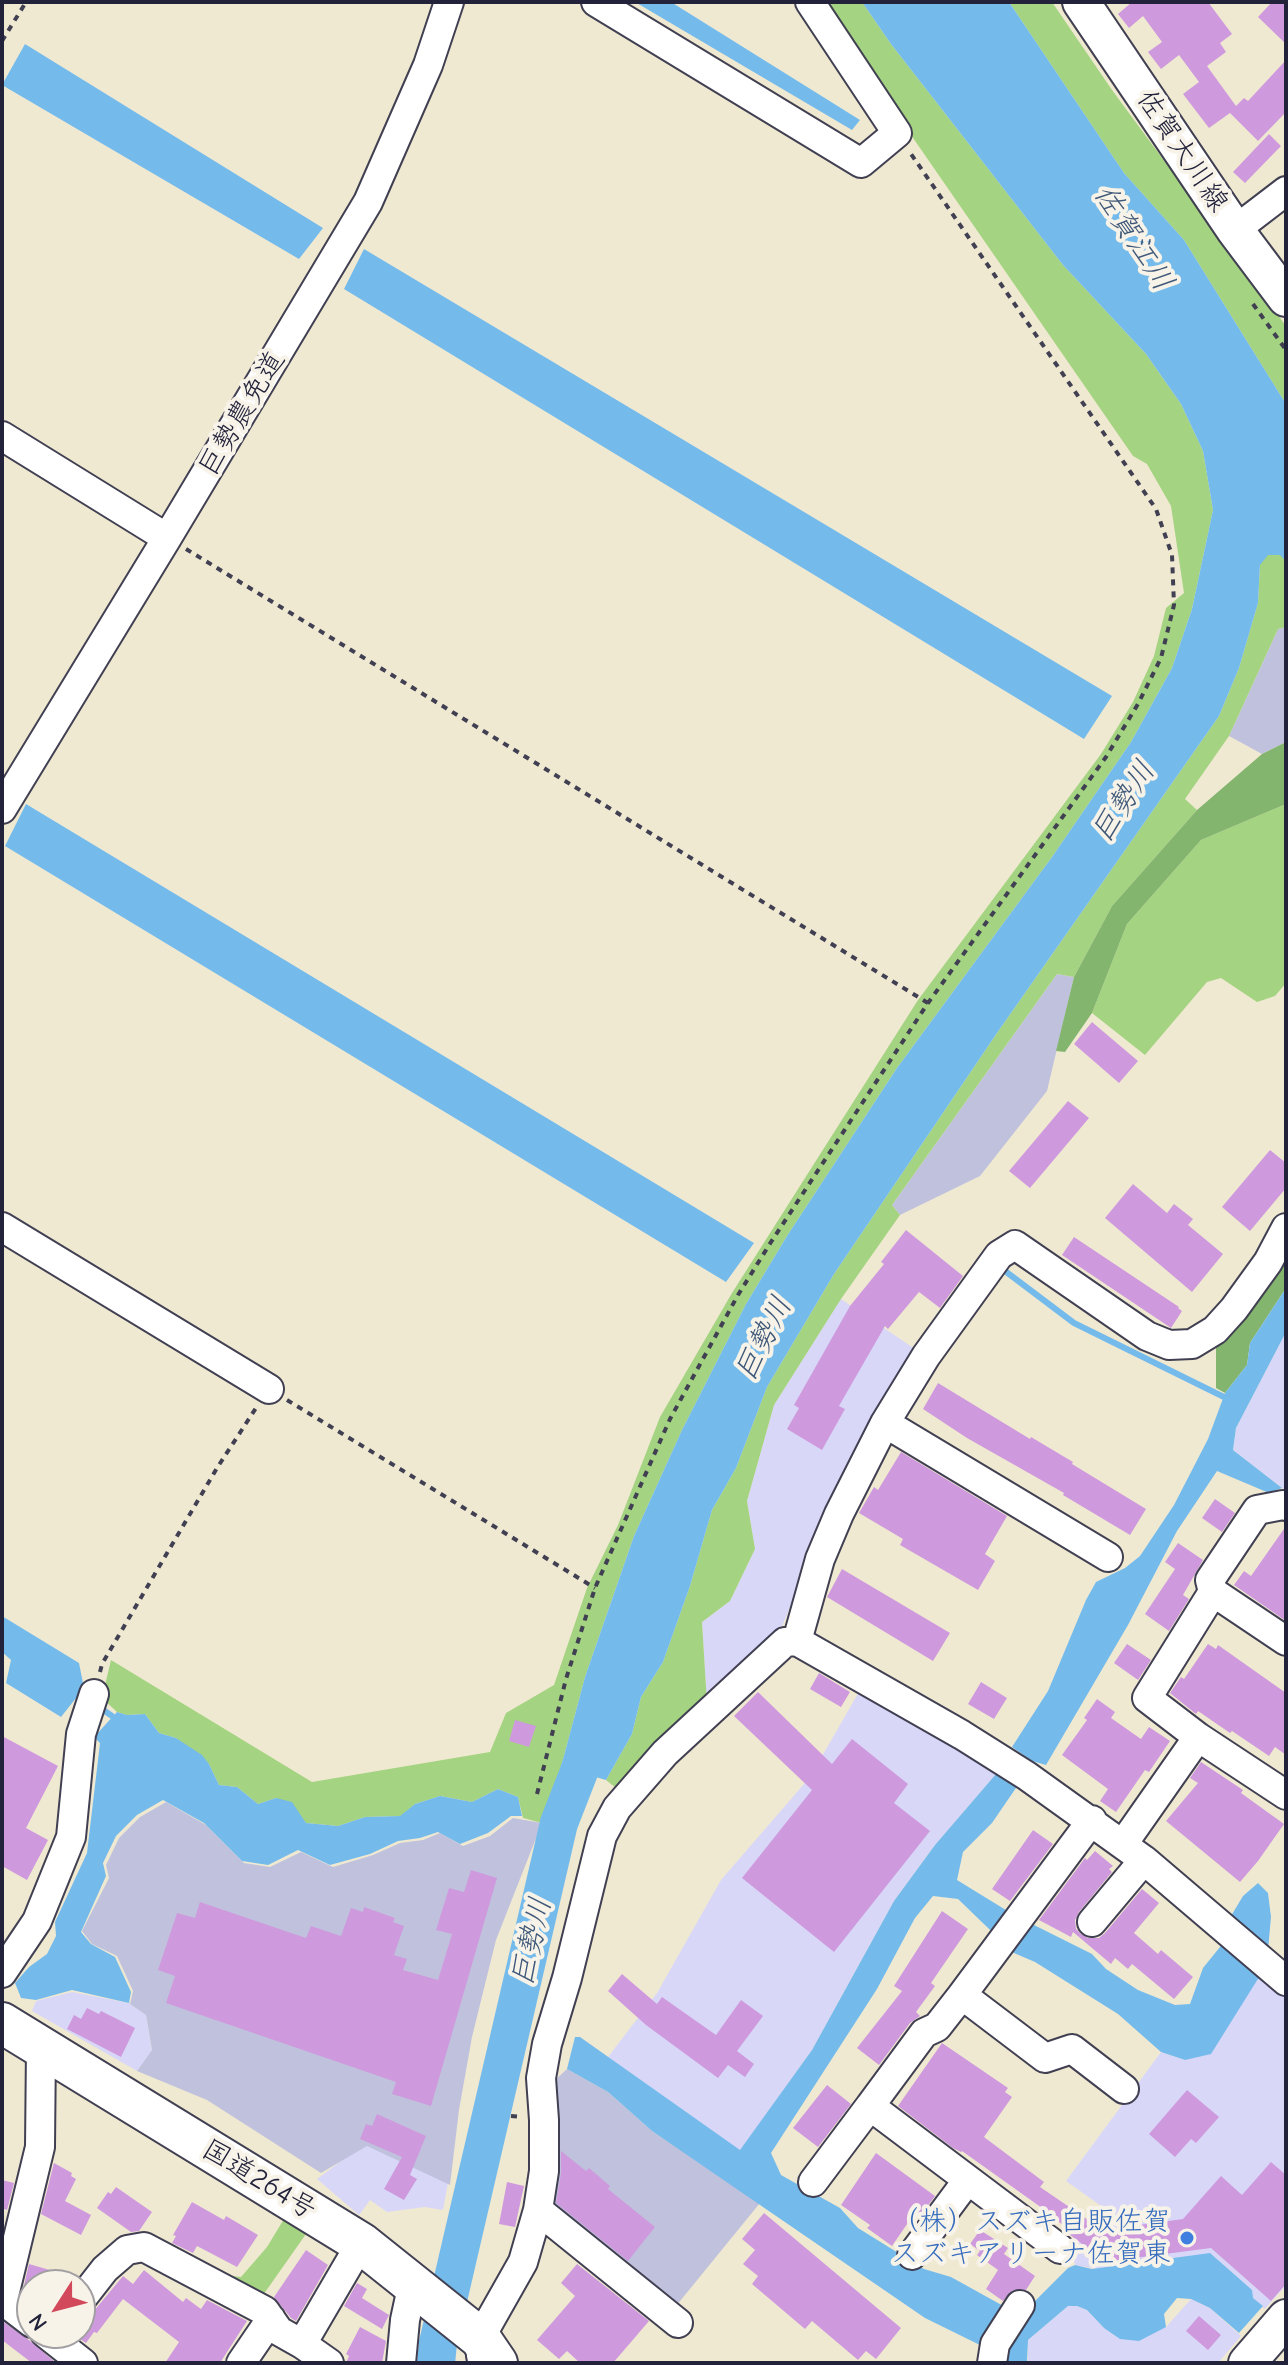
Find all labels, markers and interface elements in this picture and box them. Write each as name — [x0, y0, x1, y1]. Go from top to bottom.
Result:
street label: 佐賀大川線 — [1129, 84, 1235, 218]
water label: 佐賀江川 — [1085, 178, 1181, 298]
street label: 巨勢農免道 — [192, 345, 292, 483]
water label: 巨勢川 — [1084, 754, 1164, 850]
water label: 巨勢川 — [728, 1291, 800, 1387]
water label: 巨勢川 — [504, 1894, 560, 1990]
street label: 国道264号 — [196, 2133, 322, 2227]
place label: （株）スズキ自販佐賀 スズキアリーナ佐賀東 — [891, 2205, 1171, 2271]
marker: （株）スズキ自販佐賀 スズキアリーナ佐賀東 — [1178, 2229, 1196, 2247]
north arrow — [16, 2269, 96, 2349]
text: N — [23, 2308, 53, 2335]

